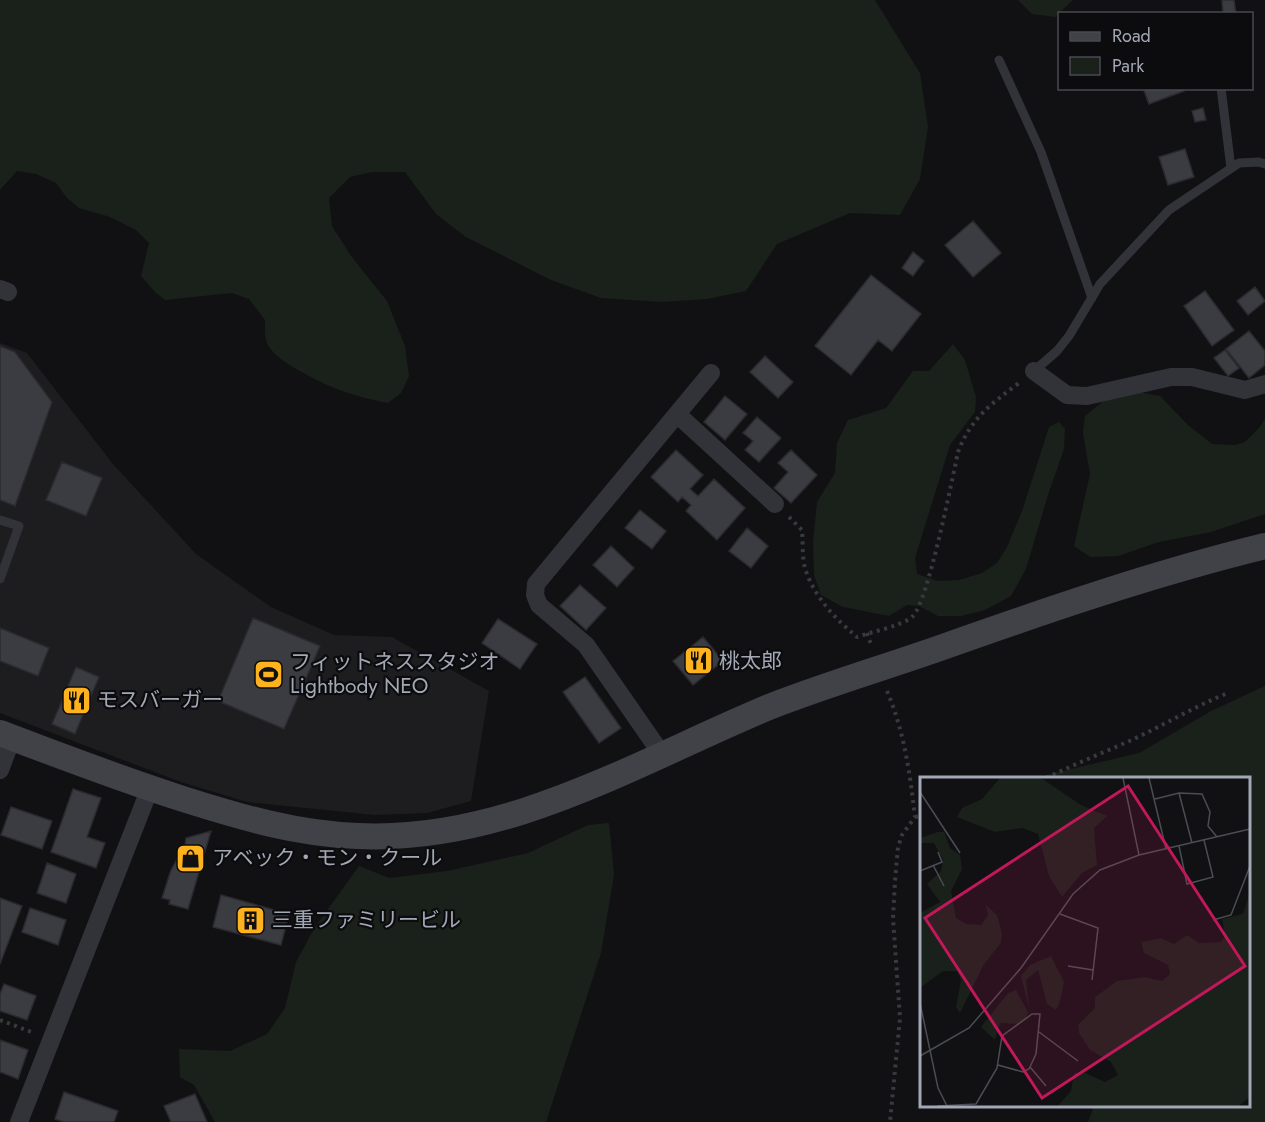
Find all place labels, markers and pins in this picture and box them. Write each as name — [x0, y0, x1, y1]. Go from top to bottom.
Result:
restaurant icon: 桃太郎 — [682, 645, 714, 677]
place label: 桃太郎 — [719, 646, 782, 676]
place label: フィットネススタジオ Lightbody NEO — [290, 647, 500, 701]
sports icon: フィットネススタジオ Lightbody NEO — [253, 658, 285, 690]
restaurant icon: モスバーガー — [60, 684, 92, 716]
place label: モスバーガー — [97, 685, 223, 715]
shop icon: アベック・モン・クール — [175, 842, 207, 874]
place label: アベック・モン・クール — [212, 843, 442, 873]
building icon: 三重ファミリービル — [235, 904, 267, 936]
place label: 三重ファミリービル — [272, 905, 461, 935]

